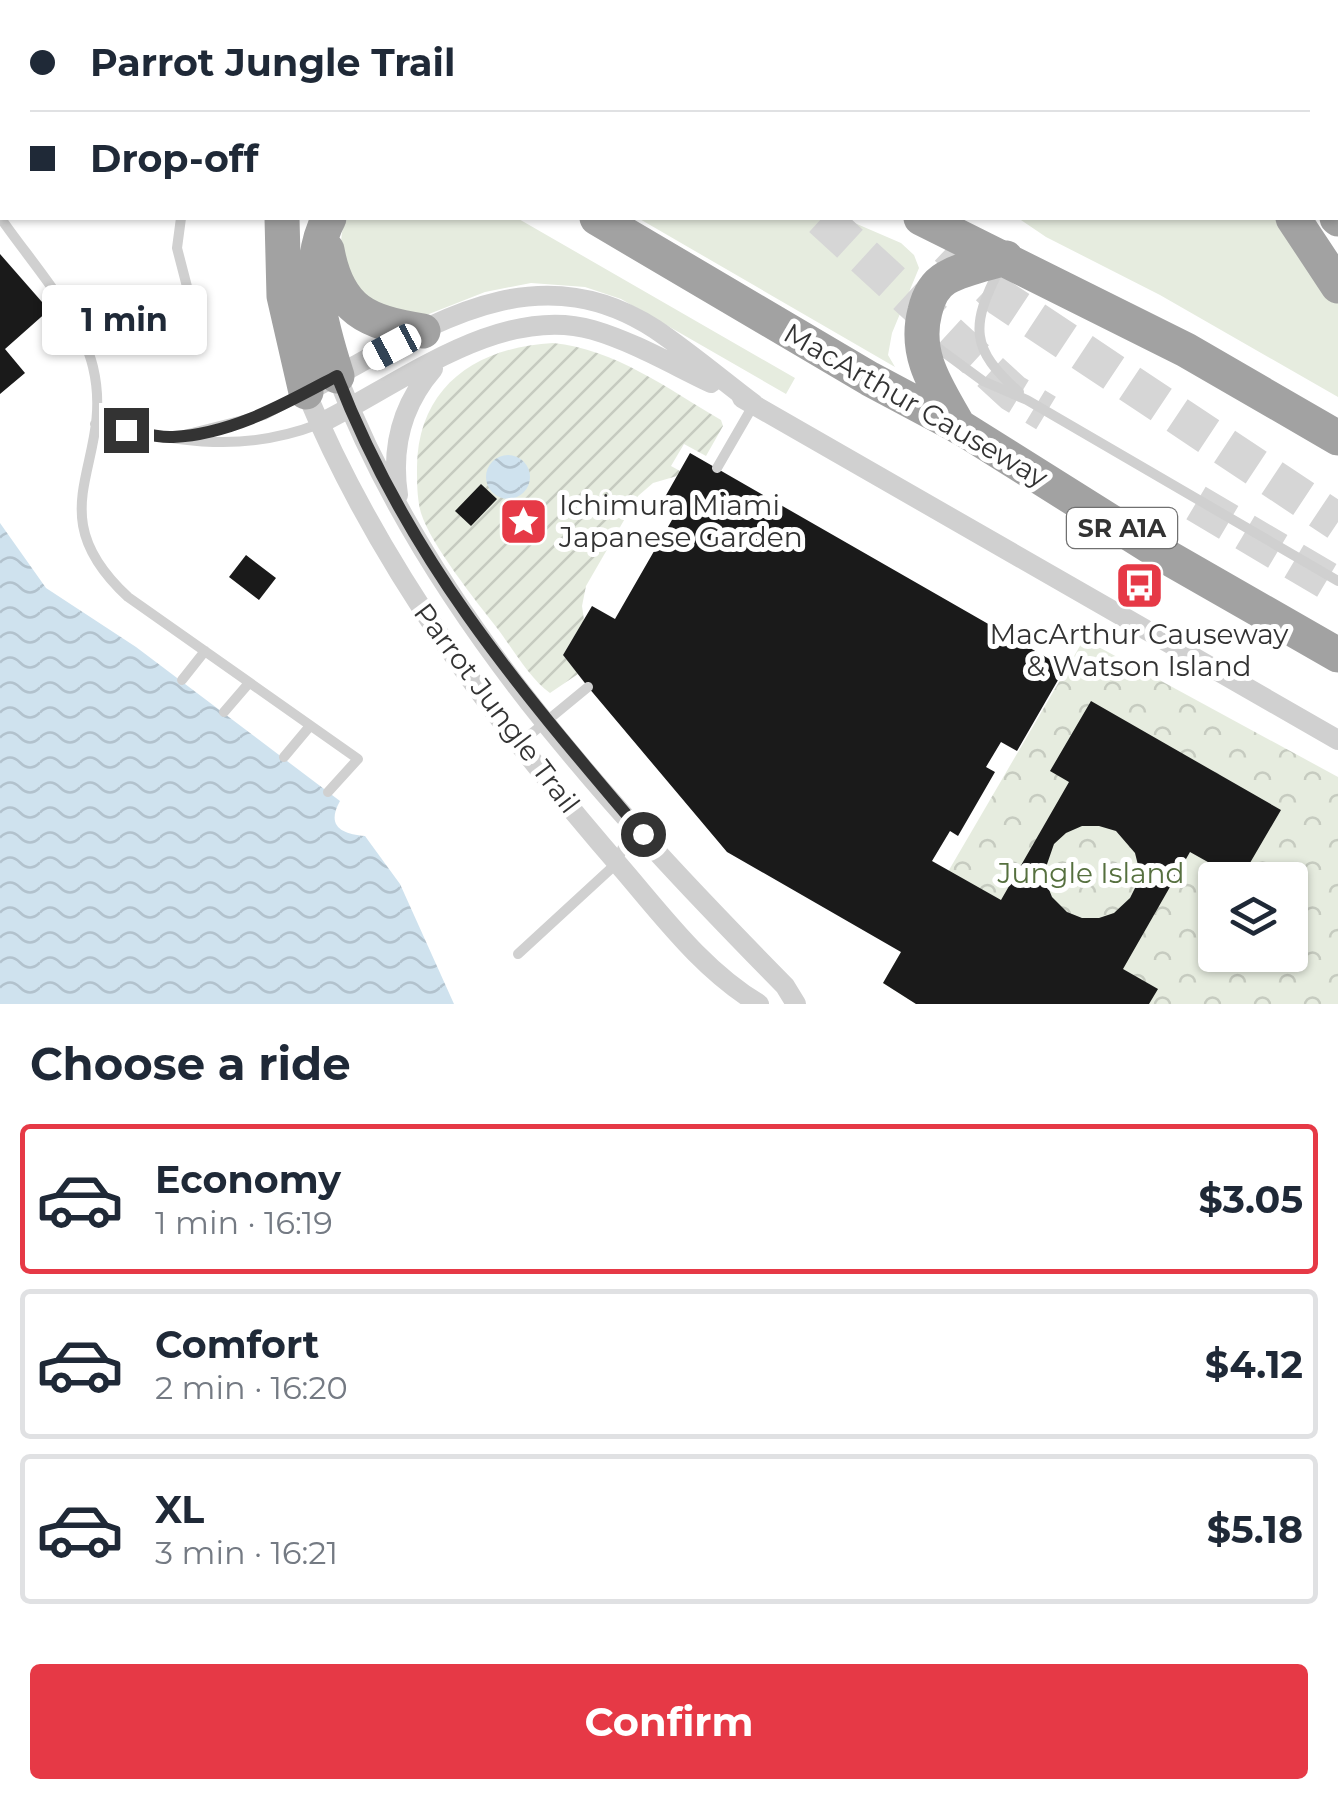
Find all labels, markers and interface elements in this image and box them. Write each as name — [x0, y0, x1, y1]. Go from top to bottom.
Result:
text: Parrot Jungle Trail — [90, 39, 455, 86]
text: Drop-off — [90, 135, 259, 182]
callout: 1 min — [44, 285, 208, 355]
text: 1 min — [81, 300, 168, 339]
street label: MacArthur Causeway — [778, 316, 1055, 495]
car — [358, 320, 426, 374]
route end — [104, 408, 149, 453]
place label: Ichimura Miami Japanese Garden — [558, 488, 803, 554]
place icon: Ichimura Miami Japanese Garden — [498, 495, 550, 547]
road number: SR A1A — [1067, 508, 1177, 548]
bus stop icon: MacArthur Causeway & Watson Island — [1113, 560, 1165, 612]
street label: Parrot Jungle Trail — [407, 596, 587, 820]
place label: MacArthur Causeway & Watson Island — [990, 617, 1289, 683]
route start — [621, 812, 666, 857]
park label: Jungle Island — [997, 856, 1184, 890]
map controls — [1198, 862, 1308, 972]
button: layers — [1198, 862, 1308, 972]
text: Choose a ride — [30, 1036, 351, 1091]
icon: car — [35, 1154, 125, 1244]
text: Economy — [155, 1156, 341, 1203]
text: $3.05 — [1199, 1176, 1303, 1223]
text: 1 min · 16:19 — [155, 1203, 333, 1242]
icon: car — [35, 1319, 125, 1409]
text: Comfort — [155, 1321, 319, 1368]
text: $4.12 — [1205, 1341, 1303, 1388]
text: 2 min · 16:20 — [155, 1368, 348, 1407]
icon: car — [35, 1484, 125, 1574]
text: XL — [155, 1486, 204, 1533]
text: $5.18 — [1207, 1506, 1303, 1553]
text: 3 min · 16:21 — [155, 1533, 338, 1572]
button: Confirm — [30, 1664, 1308, 1779]

